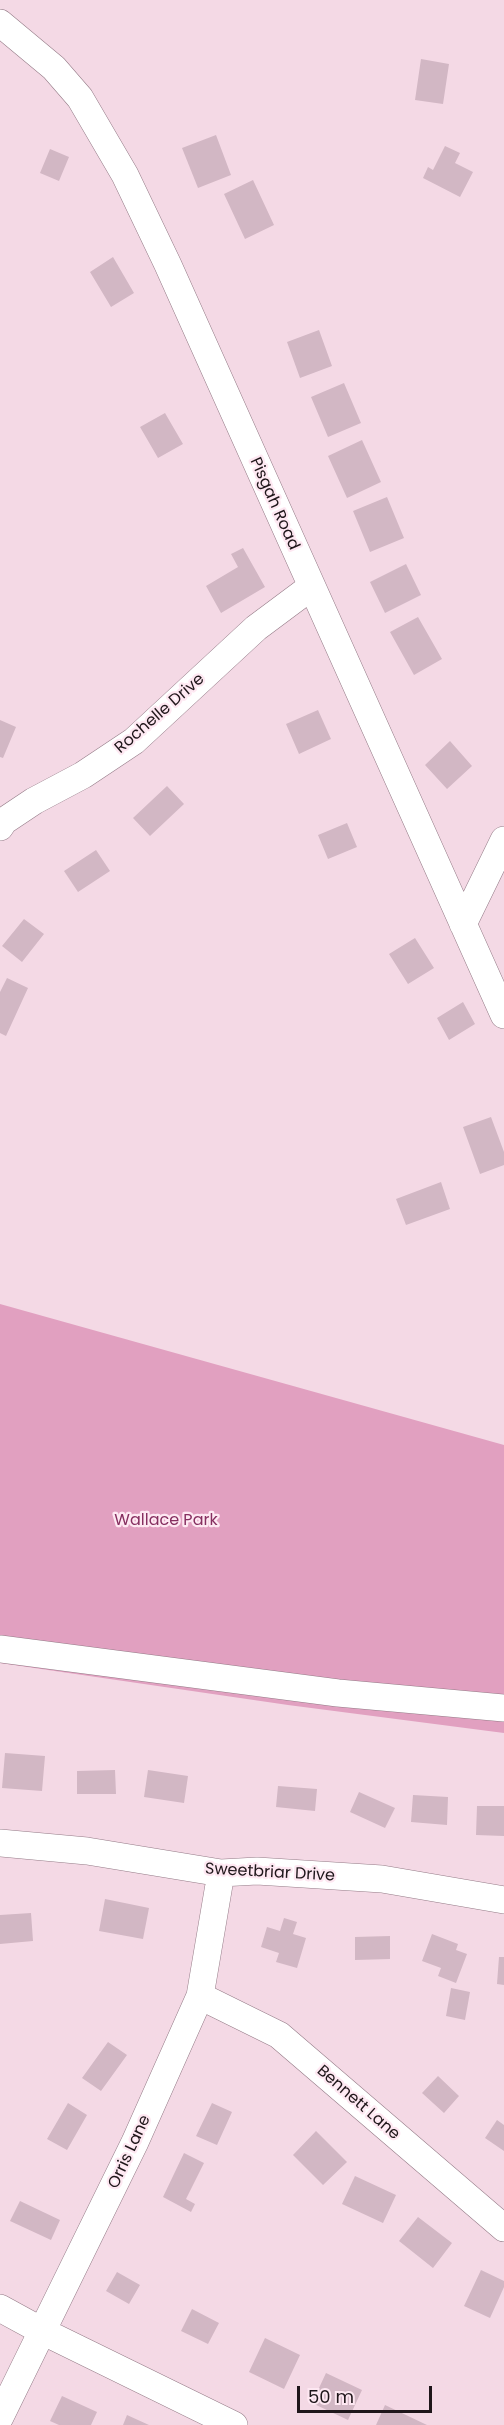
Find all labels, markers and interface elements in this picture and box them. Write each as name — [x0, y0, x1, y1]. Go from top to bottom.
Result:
street label: Pisgah Road — [245, 455, 303, 553]
street label: Rochelle Drive — [111, 670, 209, 758]
park label: Wallace Park — [114, 1511, 218, 1531]
street label: Sweetbriar Drive — [205, 1860, 335, 1886]
street label: Bennett Lane — [312, 2062, 404, 2144]
street label: Orris Lane — [105, 2112, 155, 2192]
scale bar — [300, 2374, 435, 2412]
text: 50 m — [308, 2384, 354, 2409]

